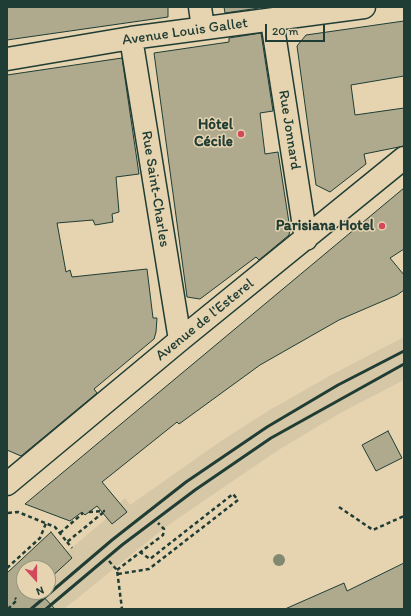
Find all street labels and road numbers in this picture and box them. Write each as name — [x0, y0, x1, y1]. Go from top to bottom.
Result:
street label: Avenue Louis Gallet — [121, 14, 249, 50]
street label: Rue Jonnard — [274, 89, 304, 171]
street label: Rue Saint-Charles — [137, 130, 173, 248]
street label: Avenue de l'Esterel — [152, 275, 258, 365]

